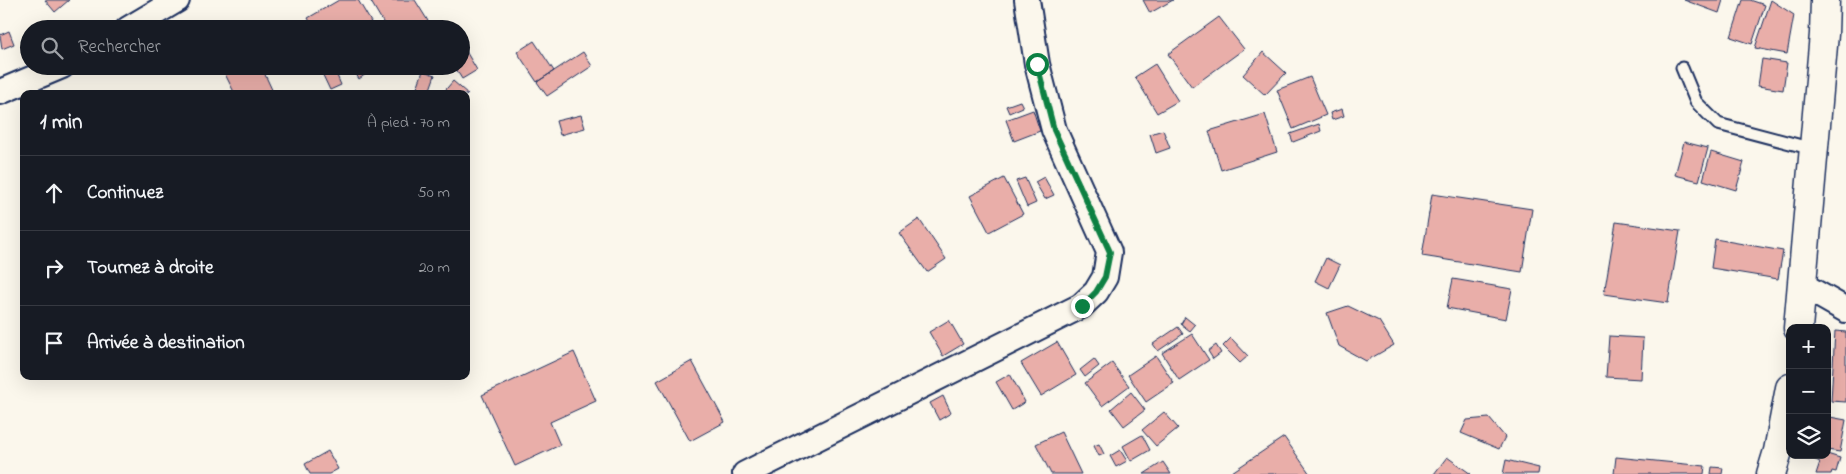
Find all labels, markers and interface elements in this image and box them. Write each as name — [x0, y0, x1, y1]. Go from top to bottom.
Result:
search box — [20, 20, 470, 75]
icon: search — [38, 34, 66, 62]
text: Rechercher — [78, 34, 161, 61]
route start — [1026, 53, 1049, 76]
text: 1 min — [40, 108, 82, 138]
text: À pied · 70 m — [367, 111, 450, 135]
icon: ahead — [40, 179, 68, 207]
text: Continuez — [87, 180, 163, 207]
text: 50 m — [418, 181, 450, 205]
icon: right — [40, 254, 68, 282]
text: Tournez à droite — [87, 255, 213, 282]
text: 20 m — [419, 256, 450, 280]
route end — [1071, 295, 1094, 318]
map controls — [1786, 324, 1831, 459]
button: + — [1786, 324, 1831, 369]
icon: arrive — [40, 329, 68, 357]
text: Arrivée à destination — [87, 330, 245, 357]
button: − — [1786, 369, 1831, 414]
button: layers — [1786, 414, 1831, 459]

